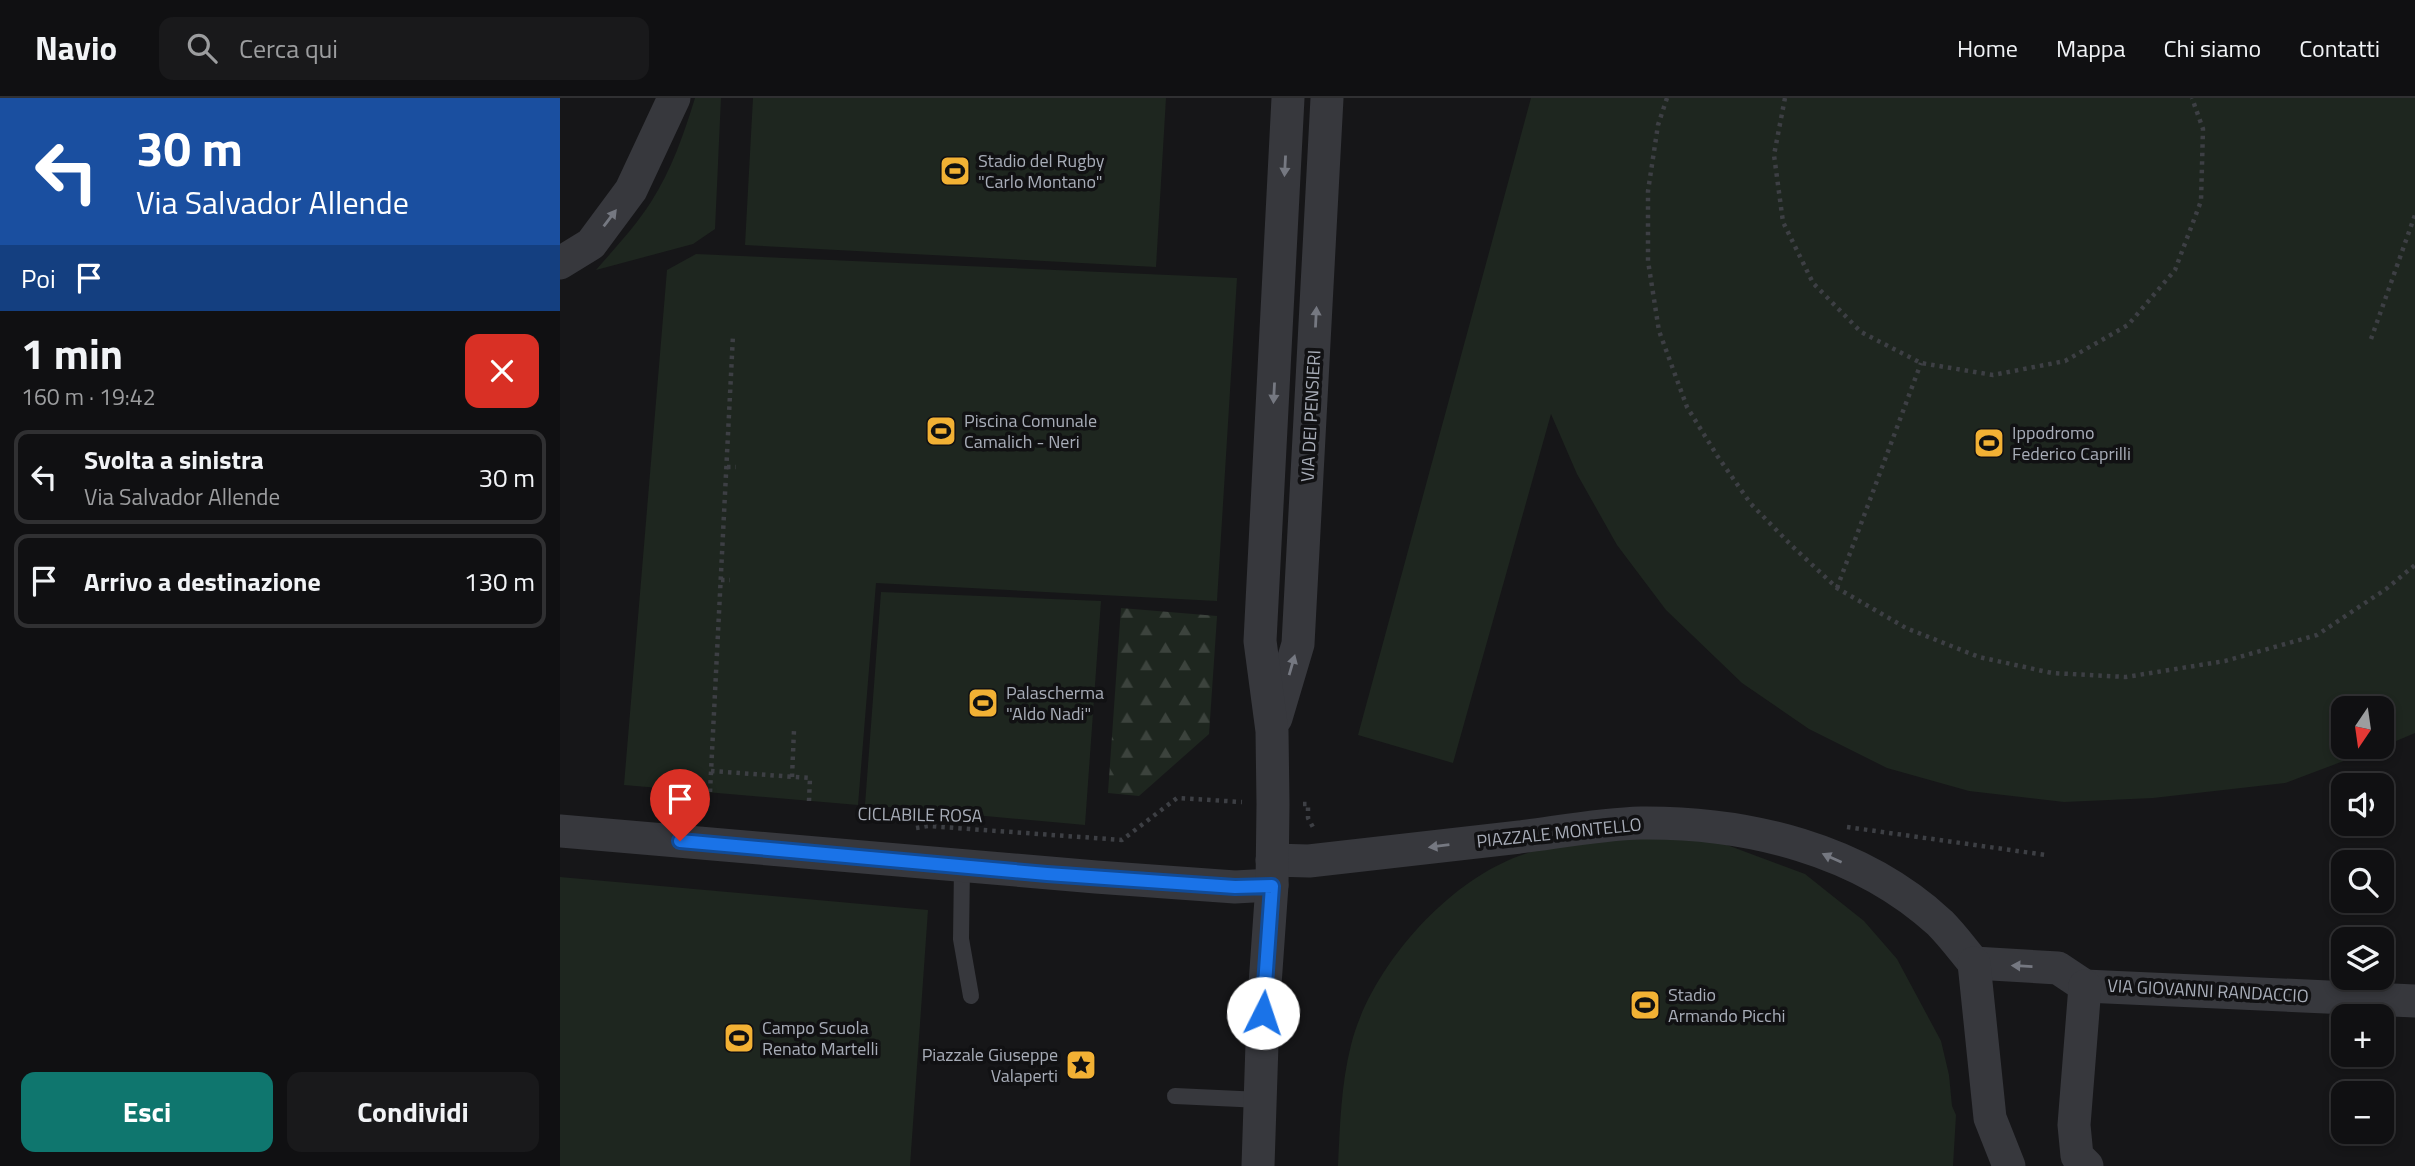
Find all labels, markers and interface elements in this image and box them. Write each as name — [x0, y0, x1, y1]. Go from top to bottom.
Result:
search box — [159, 17, 649, 80]
text: Navio — [35, 23, 117, 73]
icon: search — [183, 29, 221, 67]
text: Cerca qui — [239, 29, 338, 68]
text: Home — [1957, 30, 2018, 66]
text: Mappa — [2056, 30, 2125, 66]
text: Chi siamo — [2163, 30, 2261, 66]
text: Contatti — [2299, 30, 2380, 66]
text: 30 m — [136, 110, 243, 185]
icon: left — [21, 126, 112, 217]
place label: Stadio del Rugby "Carlo Montano" — [978, 147, 1105, 195]
sports icon: Stadio del Rugby "Carlo Montano" — [938, 154, 972, 188]
one-way arrow — [1279, 155, 1290, 177]
text: Via Salvador Allende — [136, 178, 409, 226]
one-way arrow — [602, 210, 617, 228]
text: Poi — [21, 259, 56, 298]
icon: arrive — [70, 259, 108, 297]
one-way arrow — [1311, 306, 1322, 328]
text: 1 min — [21, 321, 123, 385]
button: close — [465, 334, 539, 408]
street label: VIA DEI PENSIERI — [1294, 349, 1327, 483]
text: 160 m · 19:42 — [21, 379, 156, 414]
one-way arrow — [1268, 383, 1279, 405]
place label: Piscina Comunale Camalich - Neri — [964, 407, 1097, 455]
sports icon: Piscina Comunale Camalich - Neri — [924, 414, 958, 448]
place label: Ippodromo Federico Caprilli — [2012, 419, 2131, 467]
sports icon: Ippodromo Federico Caprilli — [1972, 426, 2006, 460]
text: Svolta a sinistra — [84, 440, 264, 479]
icon: left — [25, 458, 63, 496]
text: 30 m — [478, 458, 535, 497]
text: Via Salvador Allende — [84, 479, 280, 514]
icon: arrive — [25, 562, 63, 600]
text: Arrivo a destinazione — [84, 562, 321, 601]
text: 130 m — [464, 562, 535, 601]
one-way arrow — [1287, 655, 1297, 676]
place label: Palascherma "Aldo Nadi" — [1006, 679, 1104, 727]
sports icon: Palascherma "Aldo Nadi" — [966, 686, 1000, 720]
north arrow — [2331, 696, 2394, 760]
map controls — [2331, 696, 2394, 1144]
pin — [650, 769, 710, 841]
button: sound — [2331, 773, 2394, 836]
icon: arrive — [661, 780, 699, 818]
street label: CICLABILE ROSA — [857, 800, 983, 829]
street label: PIAZZALE MONTELLO — [1475, 810, 1643, 855]
one-way arrow — [1428, 841, 1450, 852]
button: search — [2331, 850, 2394, 913]
one-way arrow — [1821, 852, 1842, 863]
button: layers — [2331, 927, 2394, 990]
one-way arrow — [2011, 961, 2033, 972]
street label: VIA GIOVANNI RANDACCIO — [2107, 972, 2309, 1009]
position arrow — [1226, 976, 1300, 1050]
place label: Stadio Armando Picchi — [1668, 981, 1786, 1029]
sports icon: Stadio Armando Picchi — [1628, 988, 1662, 1022]
button: + — [2331, 1004, 2394, 1067]
place label: Campo Scuola Renato Martelli — [762, 1014, 879, 1062]
sports icon: Campo Scuola Renato Martelli — [722, 1021, 756, 1055]
place label: Piazzale Giuseppe Valaperti — [922, 1041, 1058, 1089]
place icon: Piazzale Giuseppe Valaperti — [1064, 1048, 1098, 1082]
button: Esci — [21, 1072, 273, 1152]
button: Condividi — [287, 1072, 539, 1152]
button: − — [2331, 1081, 2394, 1144]

